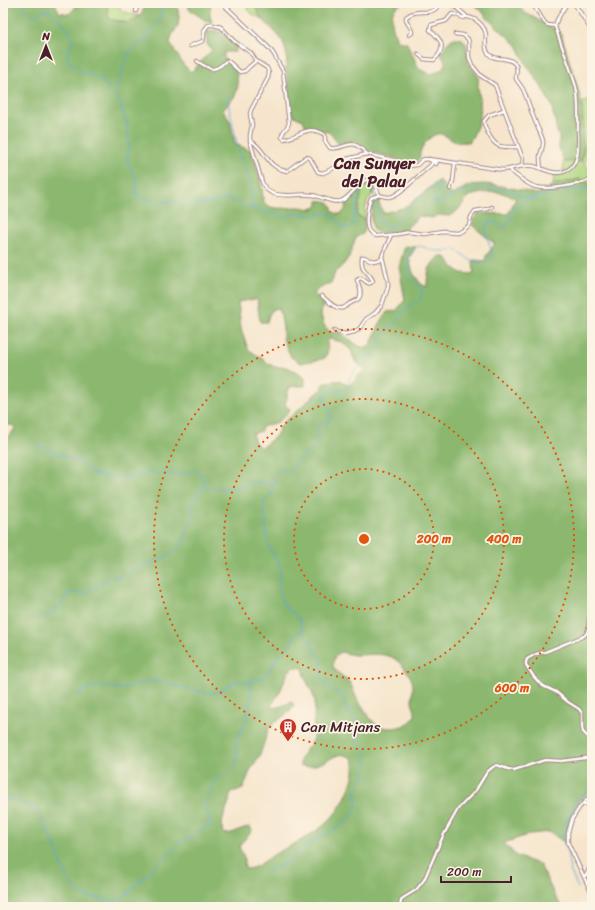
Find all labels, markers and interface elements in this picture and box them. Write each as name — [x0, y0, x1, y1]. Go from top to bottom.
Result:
north arrow — [26, 26, 66, 66]
text: N — [41, 27, 50, 46]
district label: Can Sunyer del Palau — [333, 149, 416, 196]
text: 200 m — [416, 528, 452, 550]
text: 400 m — [485, 528, 522, 550]
centre of rings — [357, 532, 371, 546]
text: 600 m — [494, 677, 530, 699]
place label: Can Mitjans — [301, 714, 380, 740]
building icon: Can Mitjans — [278, 717, 298, 742]
scale bar — [441, 858, 511, 884]
text: 200 m — [447, 861, 481, 883]

